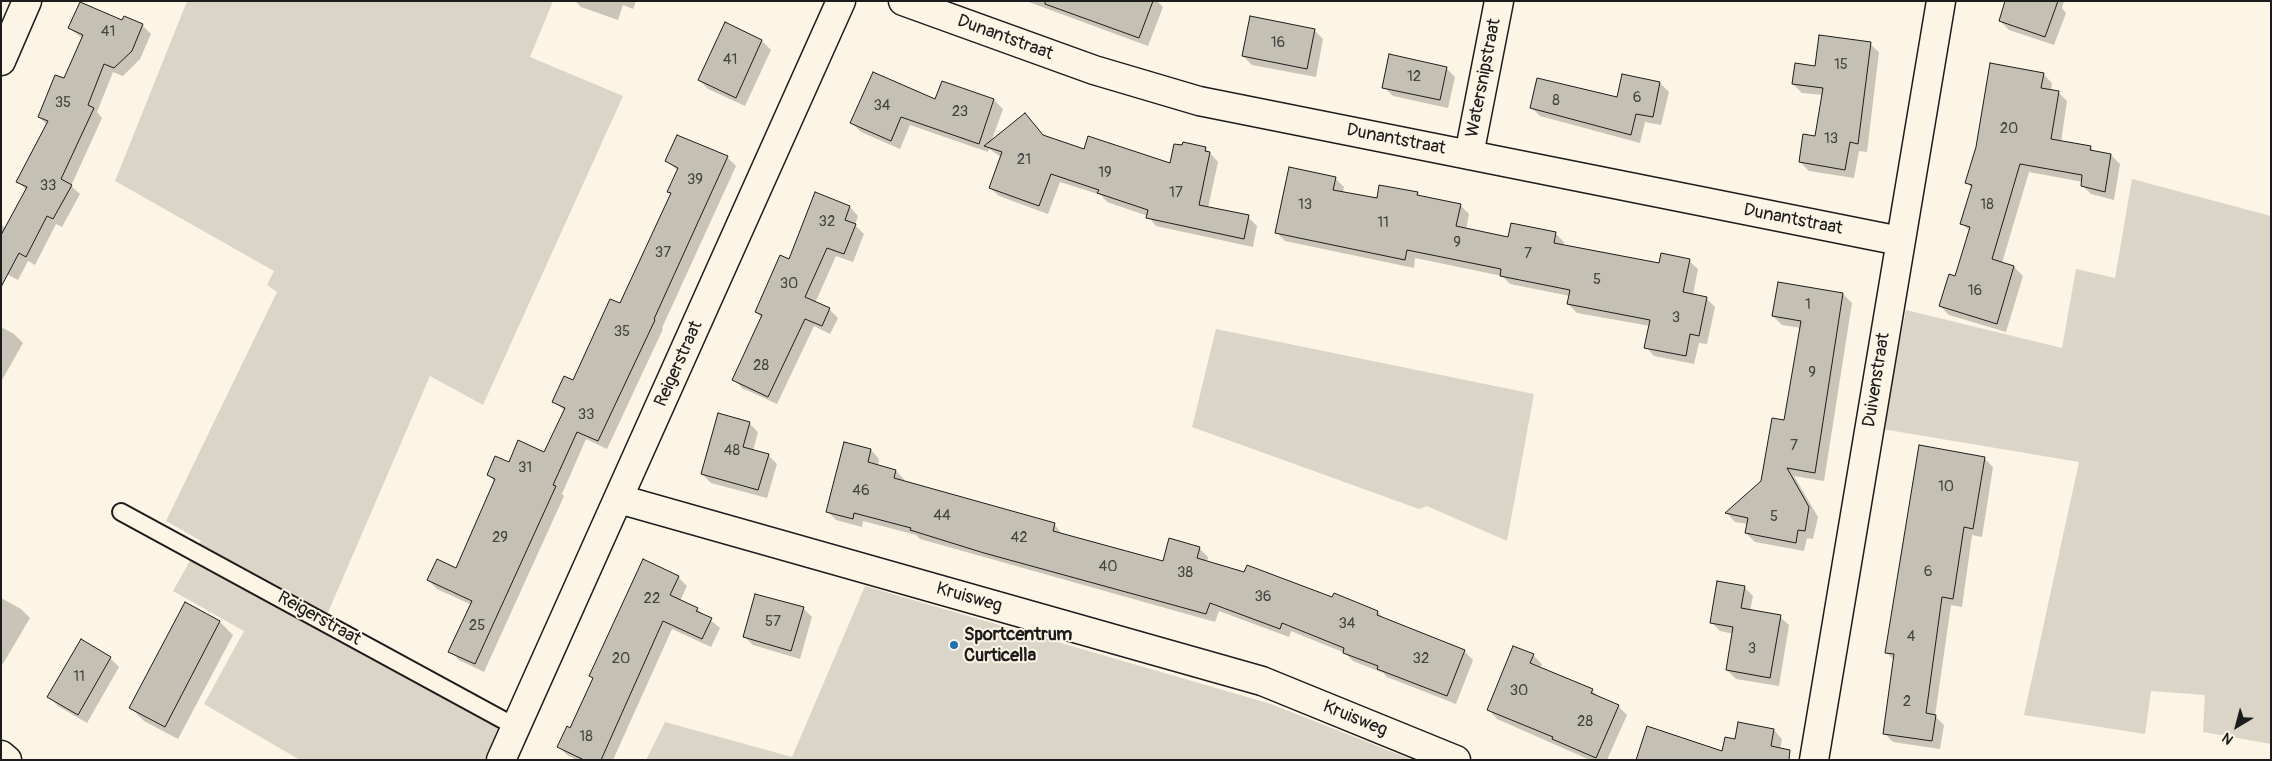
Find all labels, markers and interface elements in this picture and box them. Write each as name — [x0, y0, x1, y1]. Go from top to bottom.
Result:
street label: Dunantstraat — [954, 11, 1056, 65]
street label: Watersnipstraat — [1462, 17, 1506, 139]
house number: 41 — [101, 23, 115, 41]
house number: 16 — [1271, 34, 1285, 52]
house number: 41 — [723, 51, 737, 69]
house number: 15 — [1834, 56, 1848, 74]
house number: 12 — [1407, 68, 1421, 86]
house number: 6 — [1633, 89, 1641, 107]
house number: 8 — [1552, 92, 1560, 110]
house number: 35 — [55, 94, 71, 112]
house number: 34 — [873, 97, 891, 115]
house number: 23 — [952, 103, 968, 121]
street label: Dunantstraat — [1345, 120, 1447, 160]
house number: 20 — [2000, 120, 2018, 138]
house number: 13 — [1824, 130, 1838, 148]
house number: 21 — [1017, 151, 1031, 169]
house number: 19 — [1098, 164, 1112, 182]
house number: 39 — [687, 171, 703, 189]
house number: 33 — [40, 177, 56, 195]
house number: 17 — [1169, 184, 1183, 202]
house number: 13 — [1298, 196, 1312, 214]
house number: 18 — [1980, 196, 1994, 214]
street label: Dunantstraat — [1742, 200, 1844, 240]
house number: 32 — [819, 213, 835, 231]
house number: 11 — [1377, 214, 1389, 232]
house number: 9 — [1453, 234, 1461, 252]
house number: 37 — [655, 244, 671, 262]
house number: 7 — [1524, 245, 1532, 263]
house number: 5 — [1593, 271, 1601, 289]
house number: 30 — [780, 275, 798, 293]
house number: 16 — [1968, 282, 1982, 300]
house number: 1 — [1805, 296, 1811, 314]
house number: 3 — [1672, 309, 1680, 327]
street label: Reigerstraat — [650, 318, 708, 410]
house number: 35 — [614, 323, 630, 341]
street label: Duivenstraat — [1859, 331, 1895, 429]
house number: 28 — [753, 357, 769, 375]
house number: 9 — [1808, 364, 1816, 382]
house number: 33 — [578, 406, 594, 424]
house number: 7 — [1790, 437, 1798, 455]
house number: 48 — [724, 442, 740, 460]
house number: 31 — [518, 459, 532, 477]
house number: 10 — [1938, 478, 1954, 496]
house number: 46 — [852, 482, 870, 500]
house number: 44 — [933, 507, 951, 525]
house number: 5 — [1770, 508, 1778, 526]
house number: 29 — [492, 529, 508, 547]
house number: 42 — [1010, 529, 1028, 547]
house number: 40 — [1099, 558, 1117, 576]
house number: 6 — [1924, 563, 1932, 581]
house number: 38 — [1177, 564, 1193, 582]
street label: Kruisweg — [934, 578, 1004, 618]
street label: Reigerstraat — [274, 587, 364, 651]
house number: 36 — [1254, 588, 1272, 606]
house number: 22 — [644, 590, 660, 608]
house number: 57 — [765, 613, 781, 631]
house number: 34 — [1338, 615, 1356, 633]
house number: 25 — [469, 617, 485, 635]
place label: Sportcentrum Curticella — [964, 624, 1072, 666]
house number: 4 — [1907, 628, 1915, 646]
marker: Sportcentrum Curticella — [948, 639, 960, 651]
house number: 3 — [1748, 640, 1756, 658]
house number: 20 — [612, 650, 630, 668]
house number: 32 — [1413, 650, 1429, 668]
house number: 11 — [73, 668, 85, 686]
house number: 30 — [1510, 682, 1528, 700]
house number: 2 — [1903, 693, 1911, 711]
street label: Kruisweg — [1320, 696, 1390, 742]
north arrow — [2212, 701, 2262, 751]
house number: 28 — [1577, 713, 1593, 731]
house number: 18 — [579, 728, 593, 746]
text: N — [2219, 729, 2237, 748]

